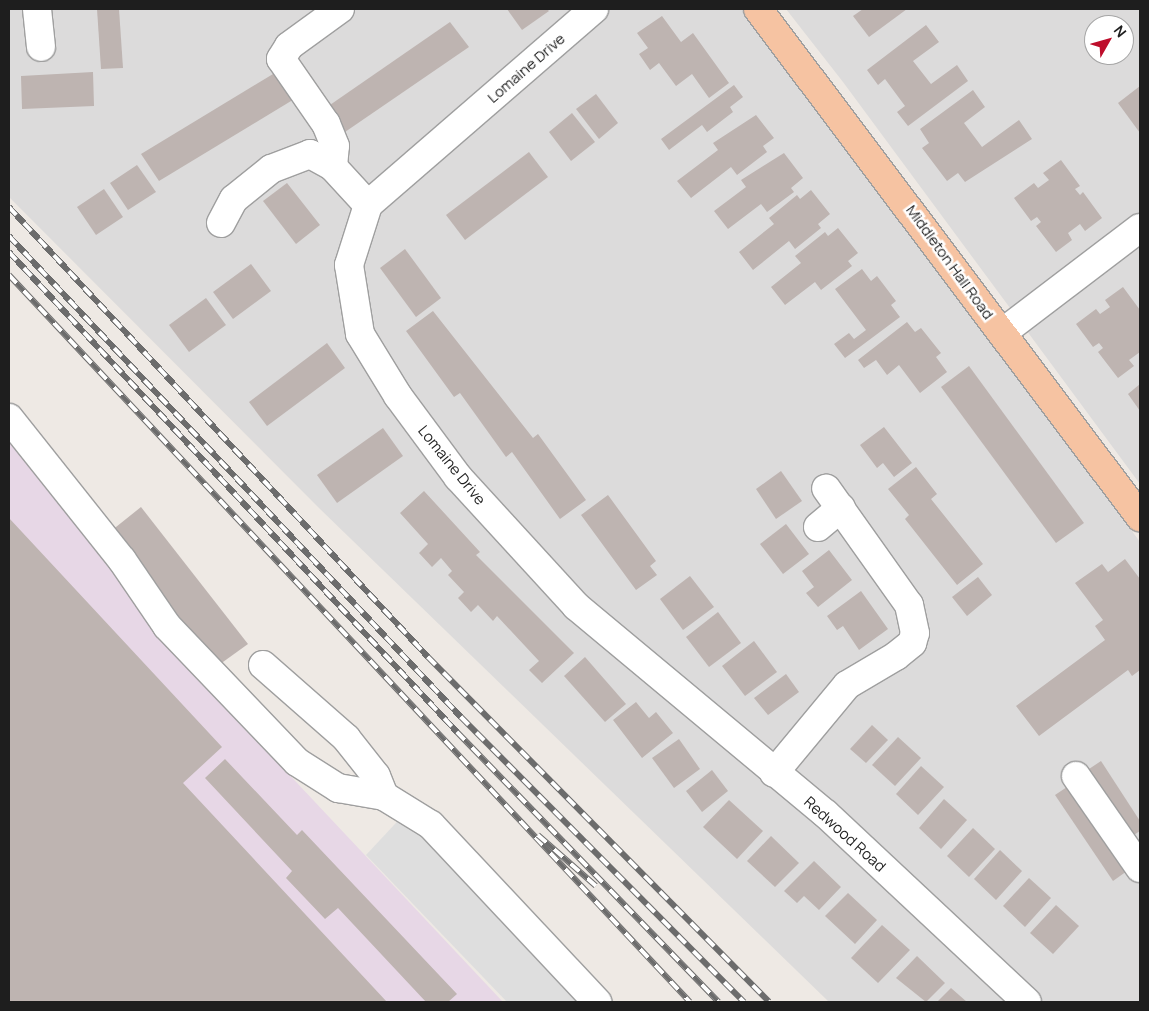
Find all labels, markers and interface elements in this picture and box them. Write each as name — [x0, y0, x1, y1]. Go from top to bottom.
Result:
north arrow — [1084, 15, 1134, 65]
text: N — [1110, 21, 1131, 41]
street label: Lomaine Drive — [484, 29, 568, 107]
street label: Middleton Hall Road — [903, 201, 997, 323]
street label: Lomaine Drive — [415, 422, 489, 508]
street label: Redwood Road — [801, 793, 889, 875]

